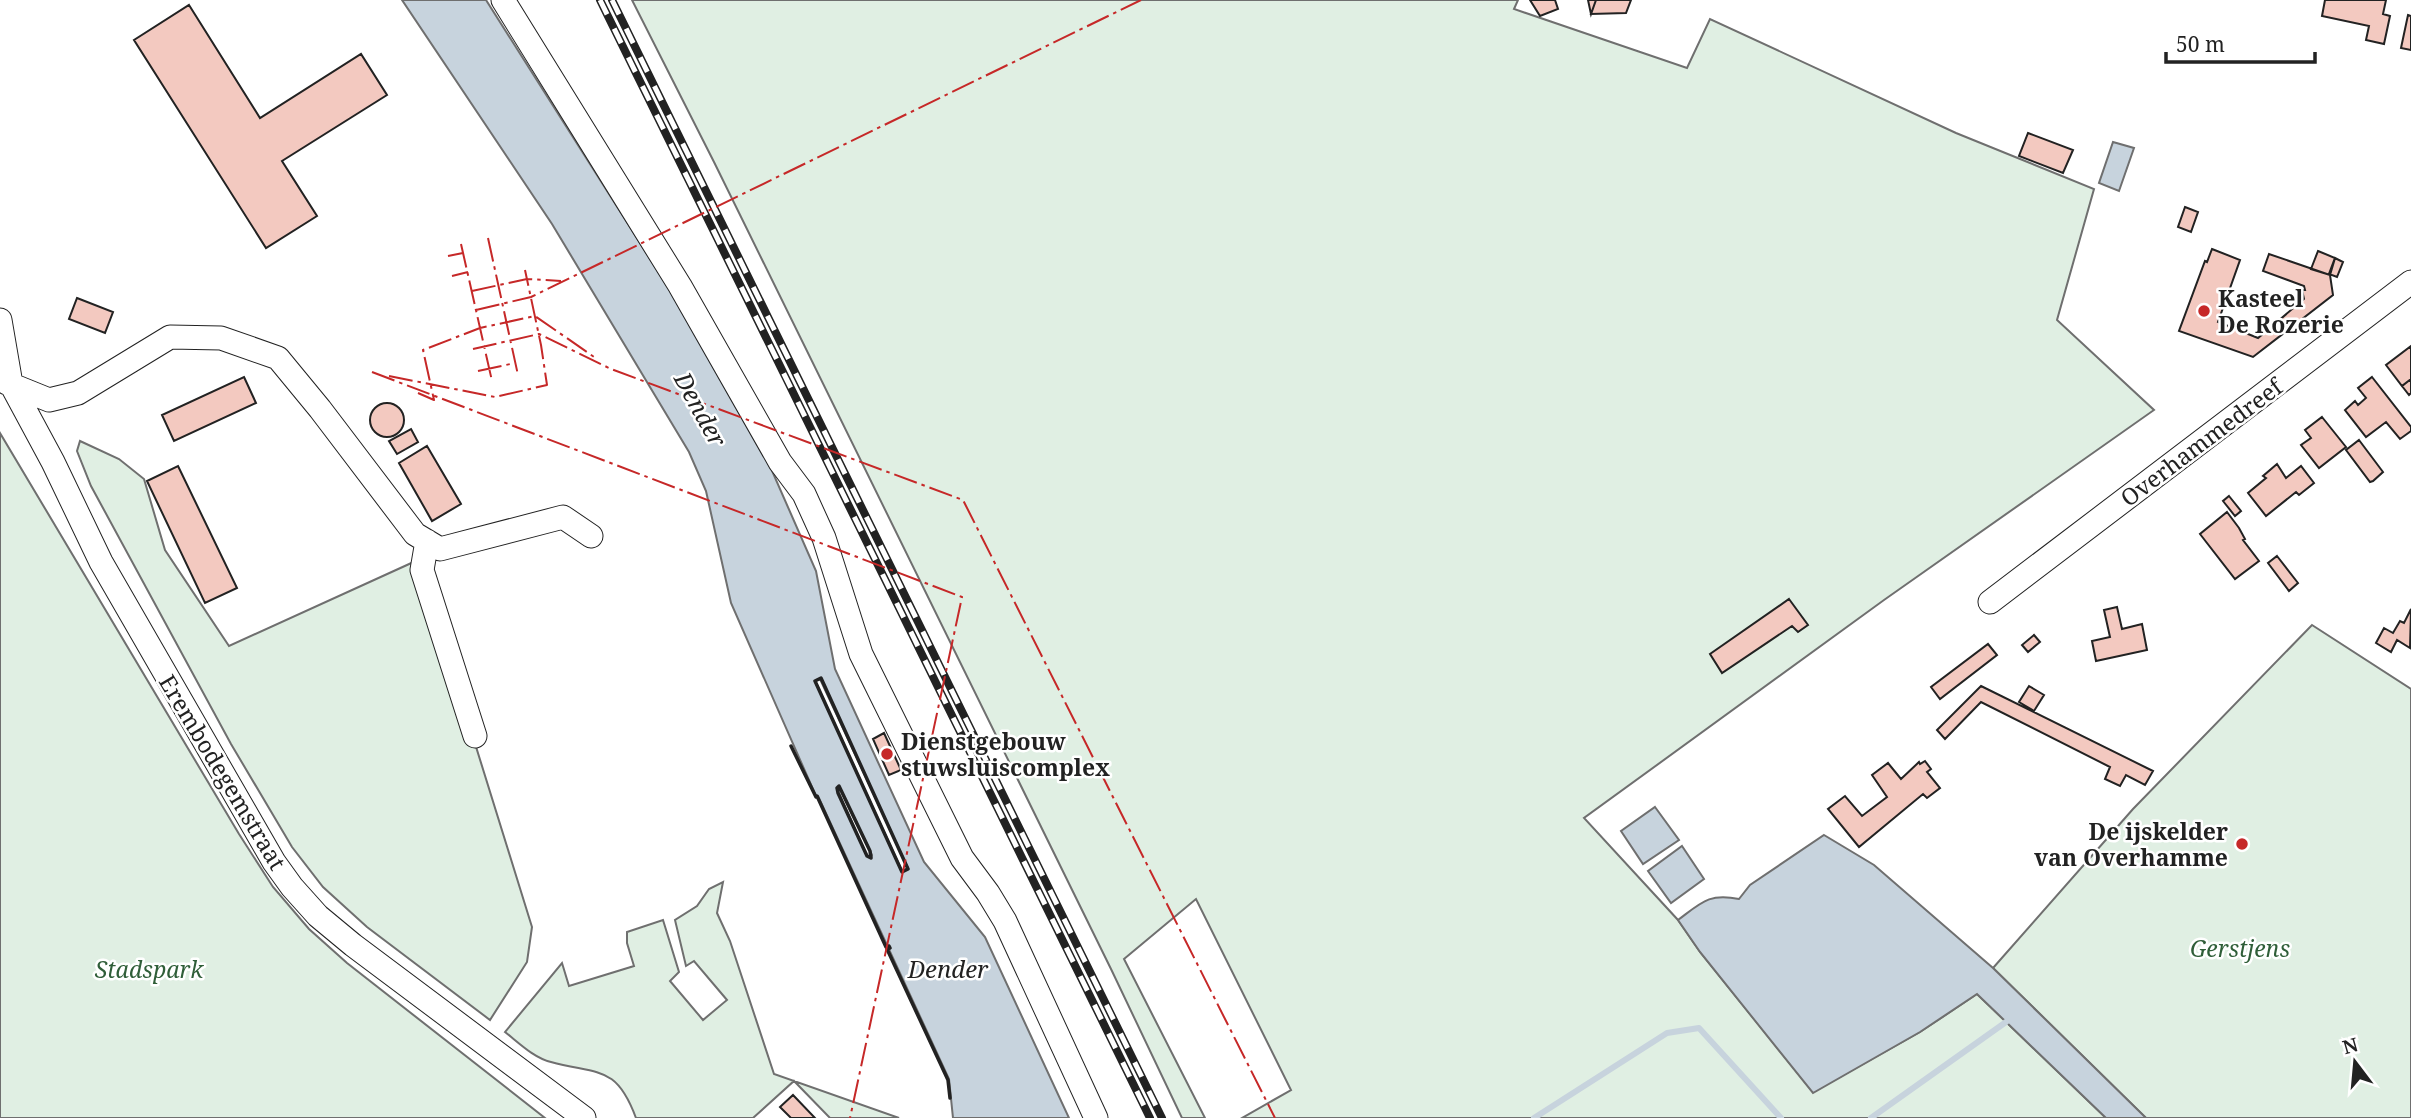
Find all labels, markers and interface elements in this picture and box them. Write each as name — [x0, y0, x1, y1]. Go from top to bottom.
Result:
scale bar — [2166, 21, 2315, 65]
text: 50 m — [2176, 30, 2225, 58]
place label: Kasteel De Rozerie — [2218, 282, 2344, 340]
marker: Kasteel De Rozerie — [2196, 303, 2212, 319]
water label: Dender — [667, 365, 735, 453]
street label: Overhammedreef — [2114, 369, 2290, 513]
street label: Erembodegemstraat — [152, 668, 294, 876]
place label: Dienstgebouw stuwsluiscomplex — [901, 725, 1110, 783]
marker: Dienstgebouw stuwsluiscomplex — [879, 746, 895, 762]
place label: De ijskelder van Overhamme — [2034, 815, 2228, 873]
marker: De ijskelder van Overhamme — [2234, 836, 2250, 852]
park label: Gerstjens — [2190, 932, 2290, 964]
water label: Dender — [907, 952, 989, 985]
park label: Stadspark — [95, 953, 204, 985]
north arrow — [2320, 1027, 2390, 1097]
text: N — [2340, 1031, 2361, 1060]

